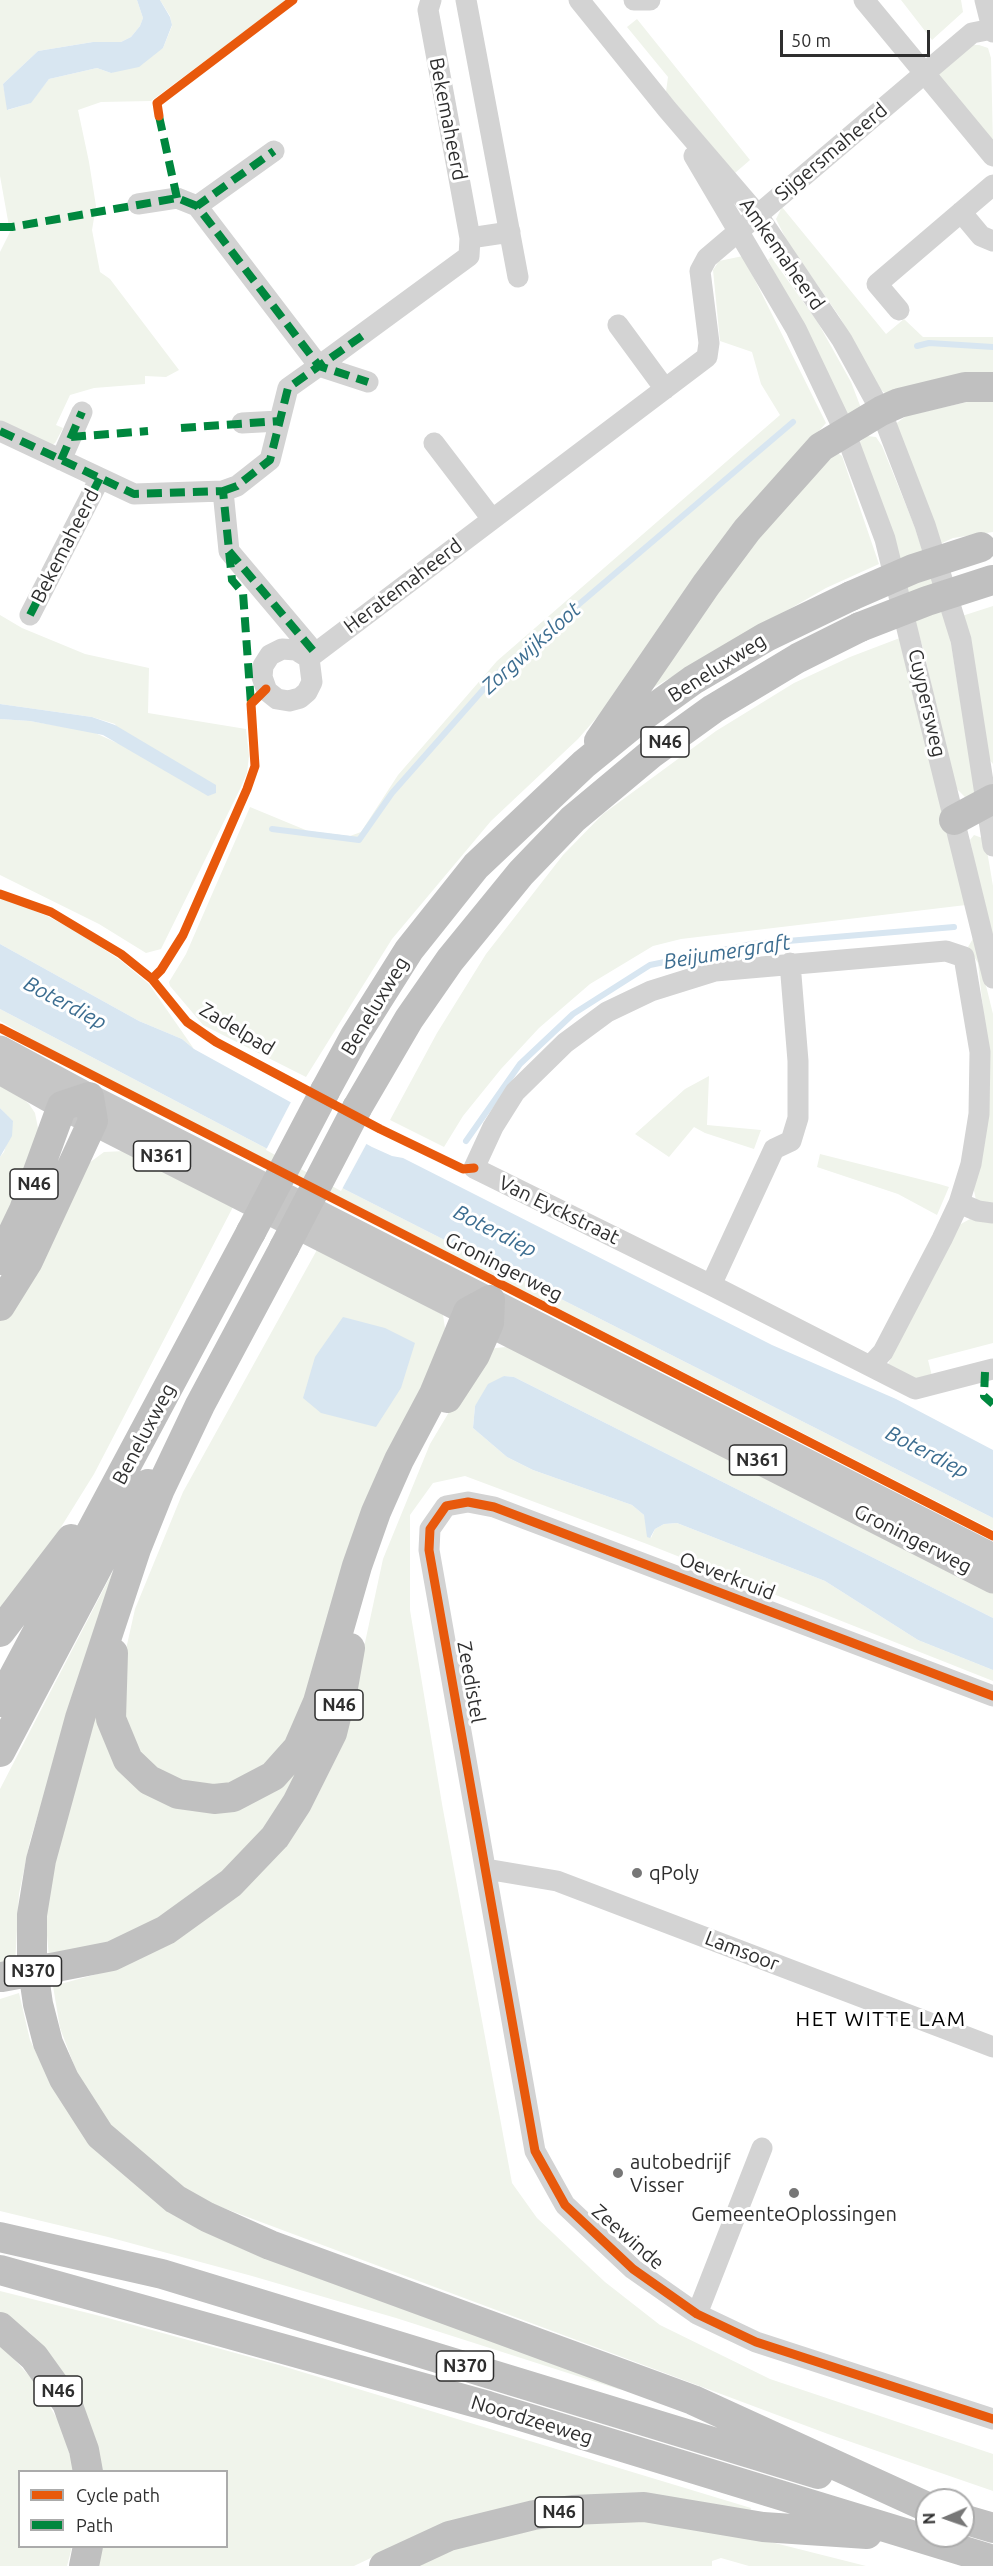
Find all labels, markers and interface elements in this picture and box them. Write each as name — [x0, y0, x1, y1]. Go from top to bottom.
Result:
scale bar — [783, 18, 933, 56]
text: 50 m — [791, 30, 831, 50]
street label: Bekemaheerd — [424, 55, 472, 183]
street label: Sijgersmaheerd — [770, 98, 892, 206]
street label: Amkemaheerd — [734, 193, 830, 315]
street label: Bekemaheerd — [26, 485, 104, 607]
street label: Heratemaheerd — [339, 534, 467, 638]
water label: Zorgwijksloot — [476, 597, 586, 699]
street label: Beneluxweg — [664, 628, 770, 708]
street label: Cuypersweg — [903, 647, 951, 759]
road number: N46 — [641, 727, 689, 757]
water label: Beijumergraft — [662, 930, 792, 974]
street label: Beneluxweg — [336, 952, 414, 1060]
water label: Boterdiep — [19, 971, 111, 1035]
street label: Zadelpad — [195, 997, 279, 1061]
road number: N361 — [134, 1141, 190, 1171]
road number: N46 — [10, 1169, 58, 1199]
street label: Van Eyckstraat — [495, 1170, 623, 1250]
water label: Boterdiep — [449, 1199, 541, 1263]
street label: Groningerweg — [441, 1227, 567, 1307]
street label: Beneluxweg — [107, 1379, 181, 1489]
water label: Boterdiep — [881, 1420, 973, 1484]
road number: N361 — [730, 1445, 786, 1475]
street label: Groningerweg — [850, 1499, 976, 1579]
street label: Oeverkruid — [676, 1547, 778, 1605]
street label: Zeedistel — [452, 1639, 490, 1725]
road number: N46 — [315, 1690, 363, 1720]
place label: qPoly — [649, 1861, 699, 1885]
marker: qPoly — [630, 1866, 644, 1880]
street label: Lamsoor — [702, 1926, 782, 1976]
road number: N370 — [4, 1956, 62, 1986]
district label: HET WITTE LAM — [796, 2006, 966, 2032]
place label: autobedrijf Visser — [630, 2150, 731, 2197]
marker: autobedrijf Visser — [611, 2166, 625, 2180]
marker: GemeenteOplossingen — [787, 2186, 801, 2200]
street label: Zeewinde — [587, 2199, 669, 2275]
place label: GemeenteOplossingen — [691, 2202, 897, 2226]
road number: N370 — [436, 2351, 494, 2381]
road number: N46 — [34, 2376, 82, 2406]
street label: Noordzeeweg — [468, 2390, 596, 2450]
legend — [18, 2470, 228, 2548]
text: Cycle path — [76, 2485, 160, 2505]
north arrow — [915, 2488, 975, 2548]
road number: N46 — [535, 2497, 583, 2527]
text: N — [920, 2512, 938, 2525]
text: Path — [76, 2515, 113, 2535]

